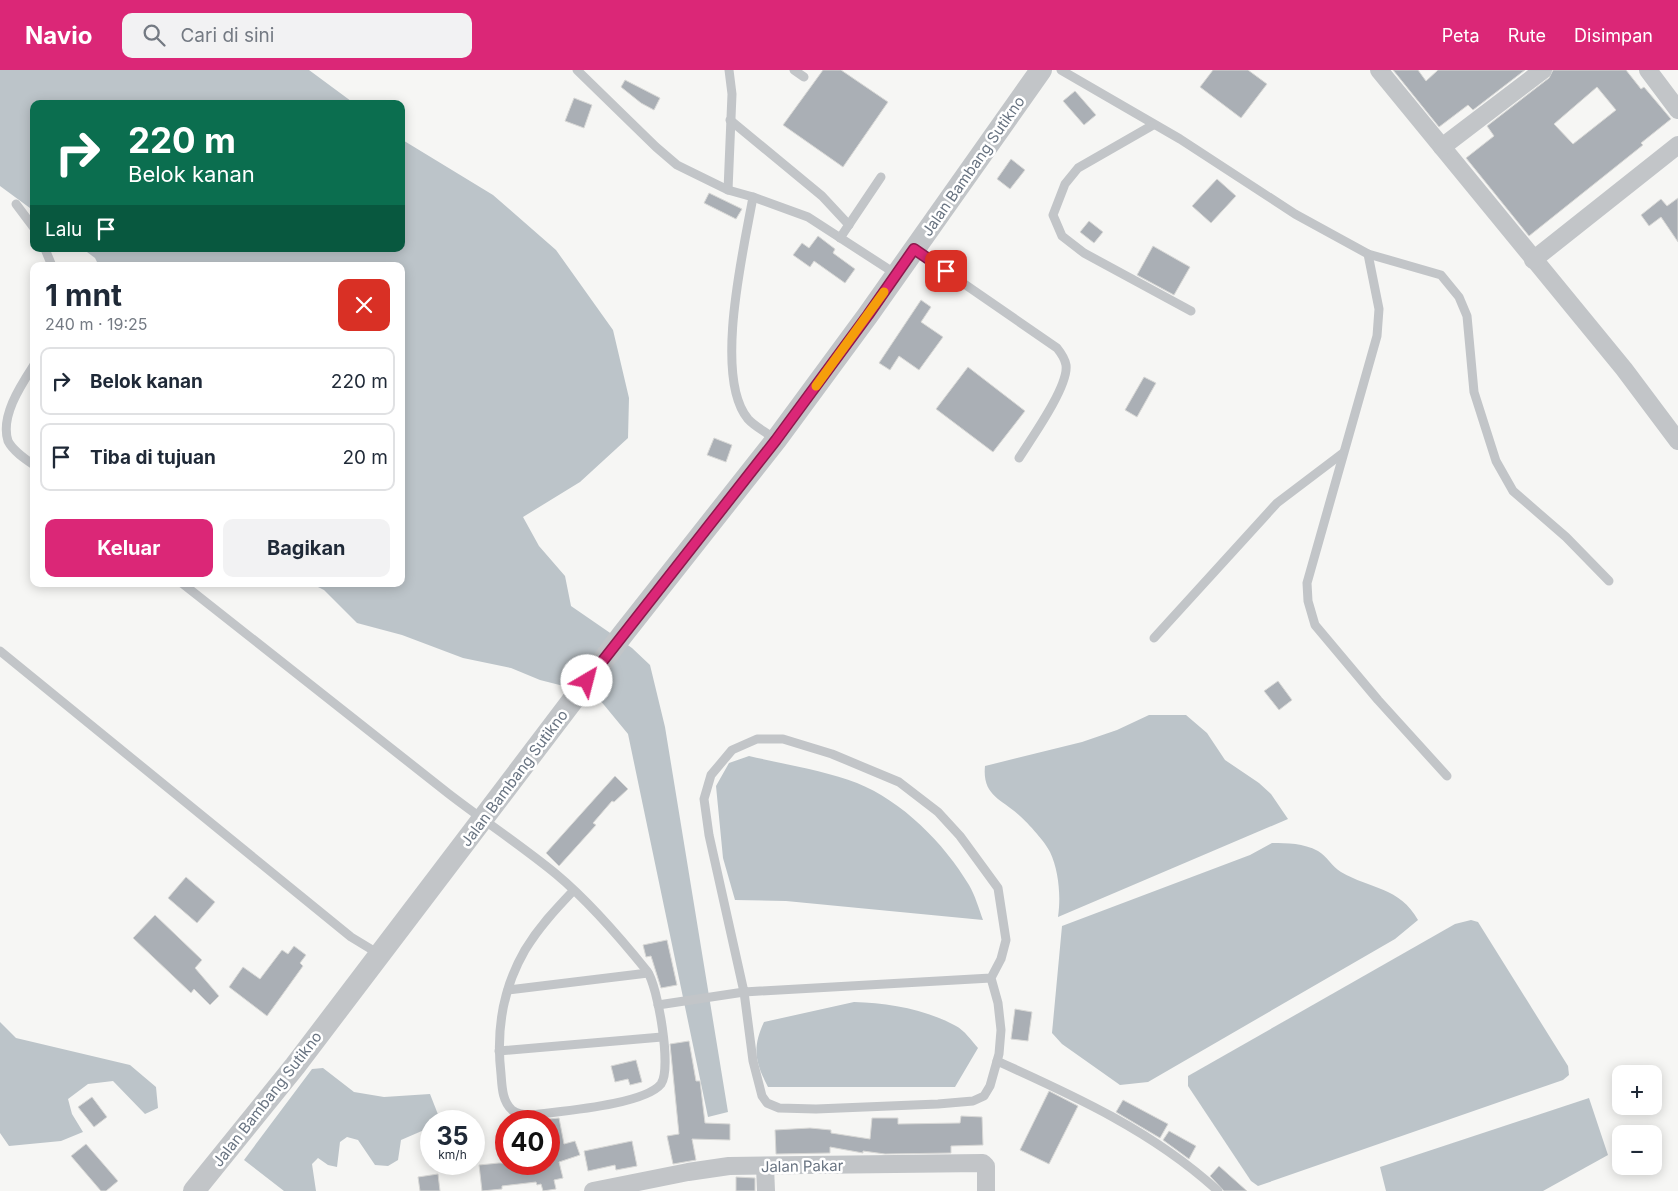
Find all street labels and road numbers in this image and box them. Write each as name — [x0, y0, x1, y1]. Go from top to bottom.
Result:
street label: Jalan Bambang Sutikno — [917, 92, 1029, 240]
street label: Jalan Bambang Sutikno — [456, 706, 572, 850]
street label: Jalan Bambang Sutikno — [208, 1027, 326, 1171]
street label: Jalan Pakar — [761, 1156, 844, 1176]

